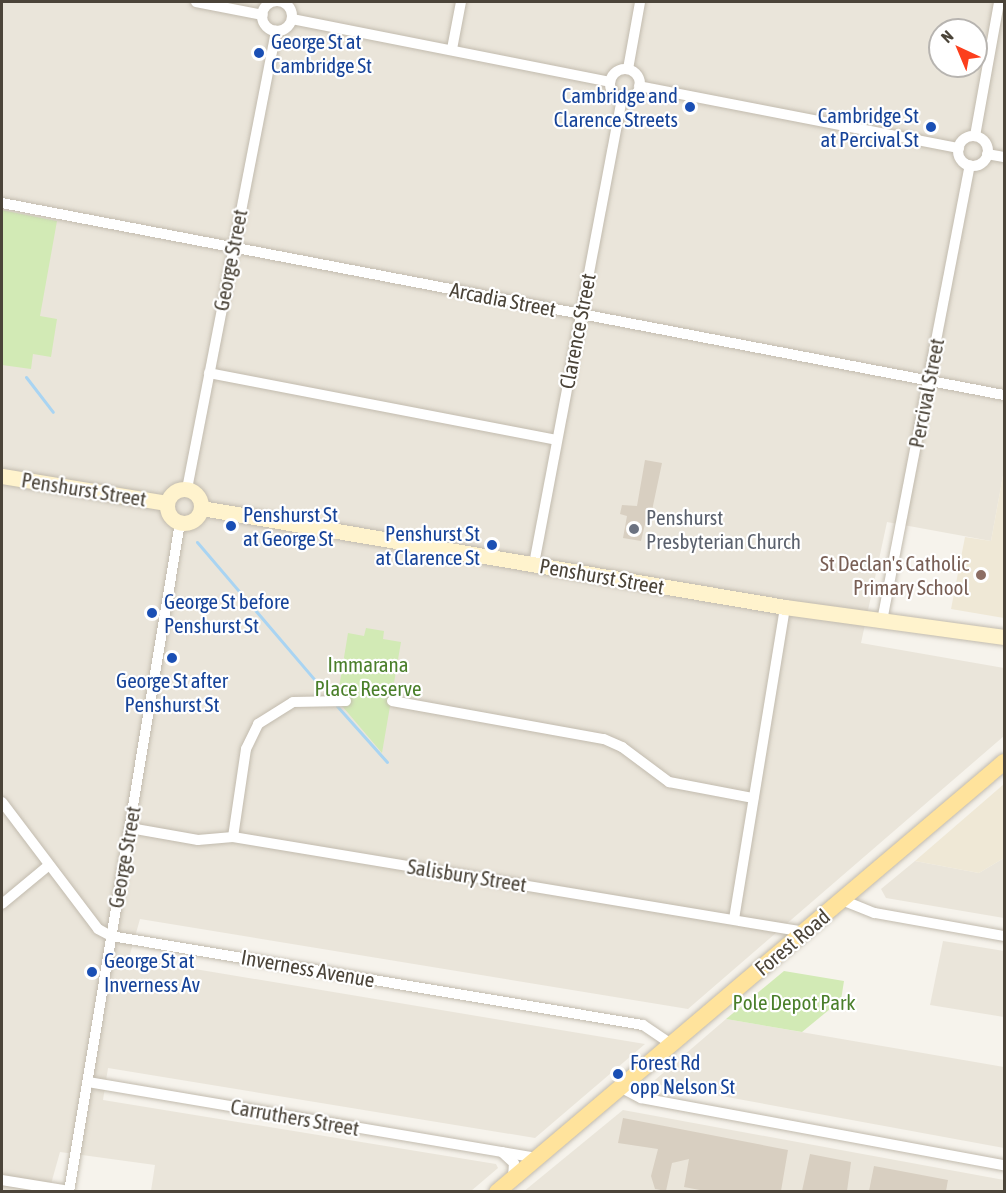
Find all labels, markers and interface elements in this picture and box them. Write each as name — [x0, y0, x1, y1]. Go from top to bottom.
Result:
north arrow — [928, 18, 988, 78]
text: N — [937, 27, 957, 46]
place label: George St at Cambridge St — [271, 28, 372, 78]
marker: George St at Cambridge St — [252, 46, 266, 60]
place label: Cambridge and Clarence Streets — [554, 82, 678, 132]
marker: Cambridge and Clarence Streets — [683, 100, 697, 114]
place label: Cambridge St at Percival St — [818, 102, 919, 152]
marker: Cambridge St at Percival St — [924, 120, 938, 134]
street label: George Street — [208, 207, 252, 313]
street label: Clarence Street — [553, 271, 601, 391]
street label: Arcadia Street — [448, 276, 558, 322]
street label: Percival Street — [903, 336, 949, 450]
street label: Penshurst Street — [20, 467, 148, 511]
place label: Penshurst St at George St — [243, 501, 338, 551]
place label: Penshurst Presbyterian Church — [646, 504, 801, 554]
marker: Penshurst St at George St — [224, 519, 238, 533]
place label: Penshurst St at Clarence St — [376, 520, 480, 570]
marker: Penshurst Presbyterian Church — [627, 522, 641, 536]
marker: Penshurst St at Clarence St — [485, 538, 499, 552]
place label: St Declan's Catholic Primary School — [820, 550, 969, 600]
street label: Penshurst Street — [538, 553, 666, 599]
marker: St Declan's Catholic Primary School — [974, 568, 988, 582]
place label: George St before Penshurst St — [164, 588, 290, 638]
marker: George St before Penshurst St — [145, 606, 159, 620]
marker: George St after Penshurst St — [165, 651, 179, 665]
park label: Immarana Place Reserve — [315, 651, 421, 701]
place label: George St after Penshurst St — [116, 667, 228, 717]
street label: George Street — [103, 804, 145, 910]
street label: Salisbury Street — [406, 853, 528, 897]
street label: Forest Road — [749, 903, 835, 981]
street label: Inverness Avenue — [239, 944, 377, 992]
place label: George St at Inverness Av — [104, 947, 200, 997]
marker: George St at Inverness Av — [85, 965, 99, 979]
park label: Pole Depot Park — [733, 989, 855, 1015]
place label: Forest Rd opp Nelson St — [630, 1049, 735, 1099]
marker: Forest Rd opp Nelson St — [611, 1067, 625, 1081]
street label: Carruthers Street — [229, 1093, 361, 1141]

